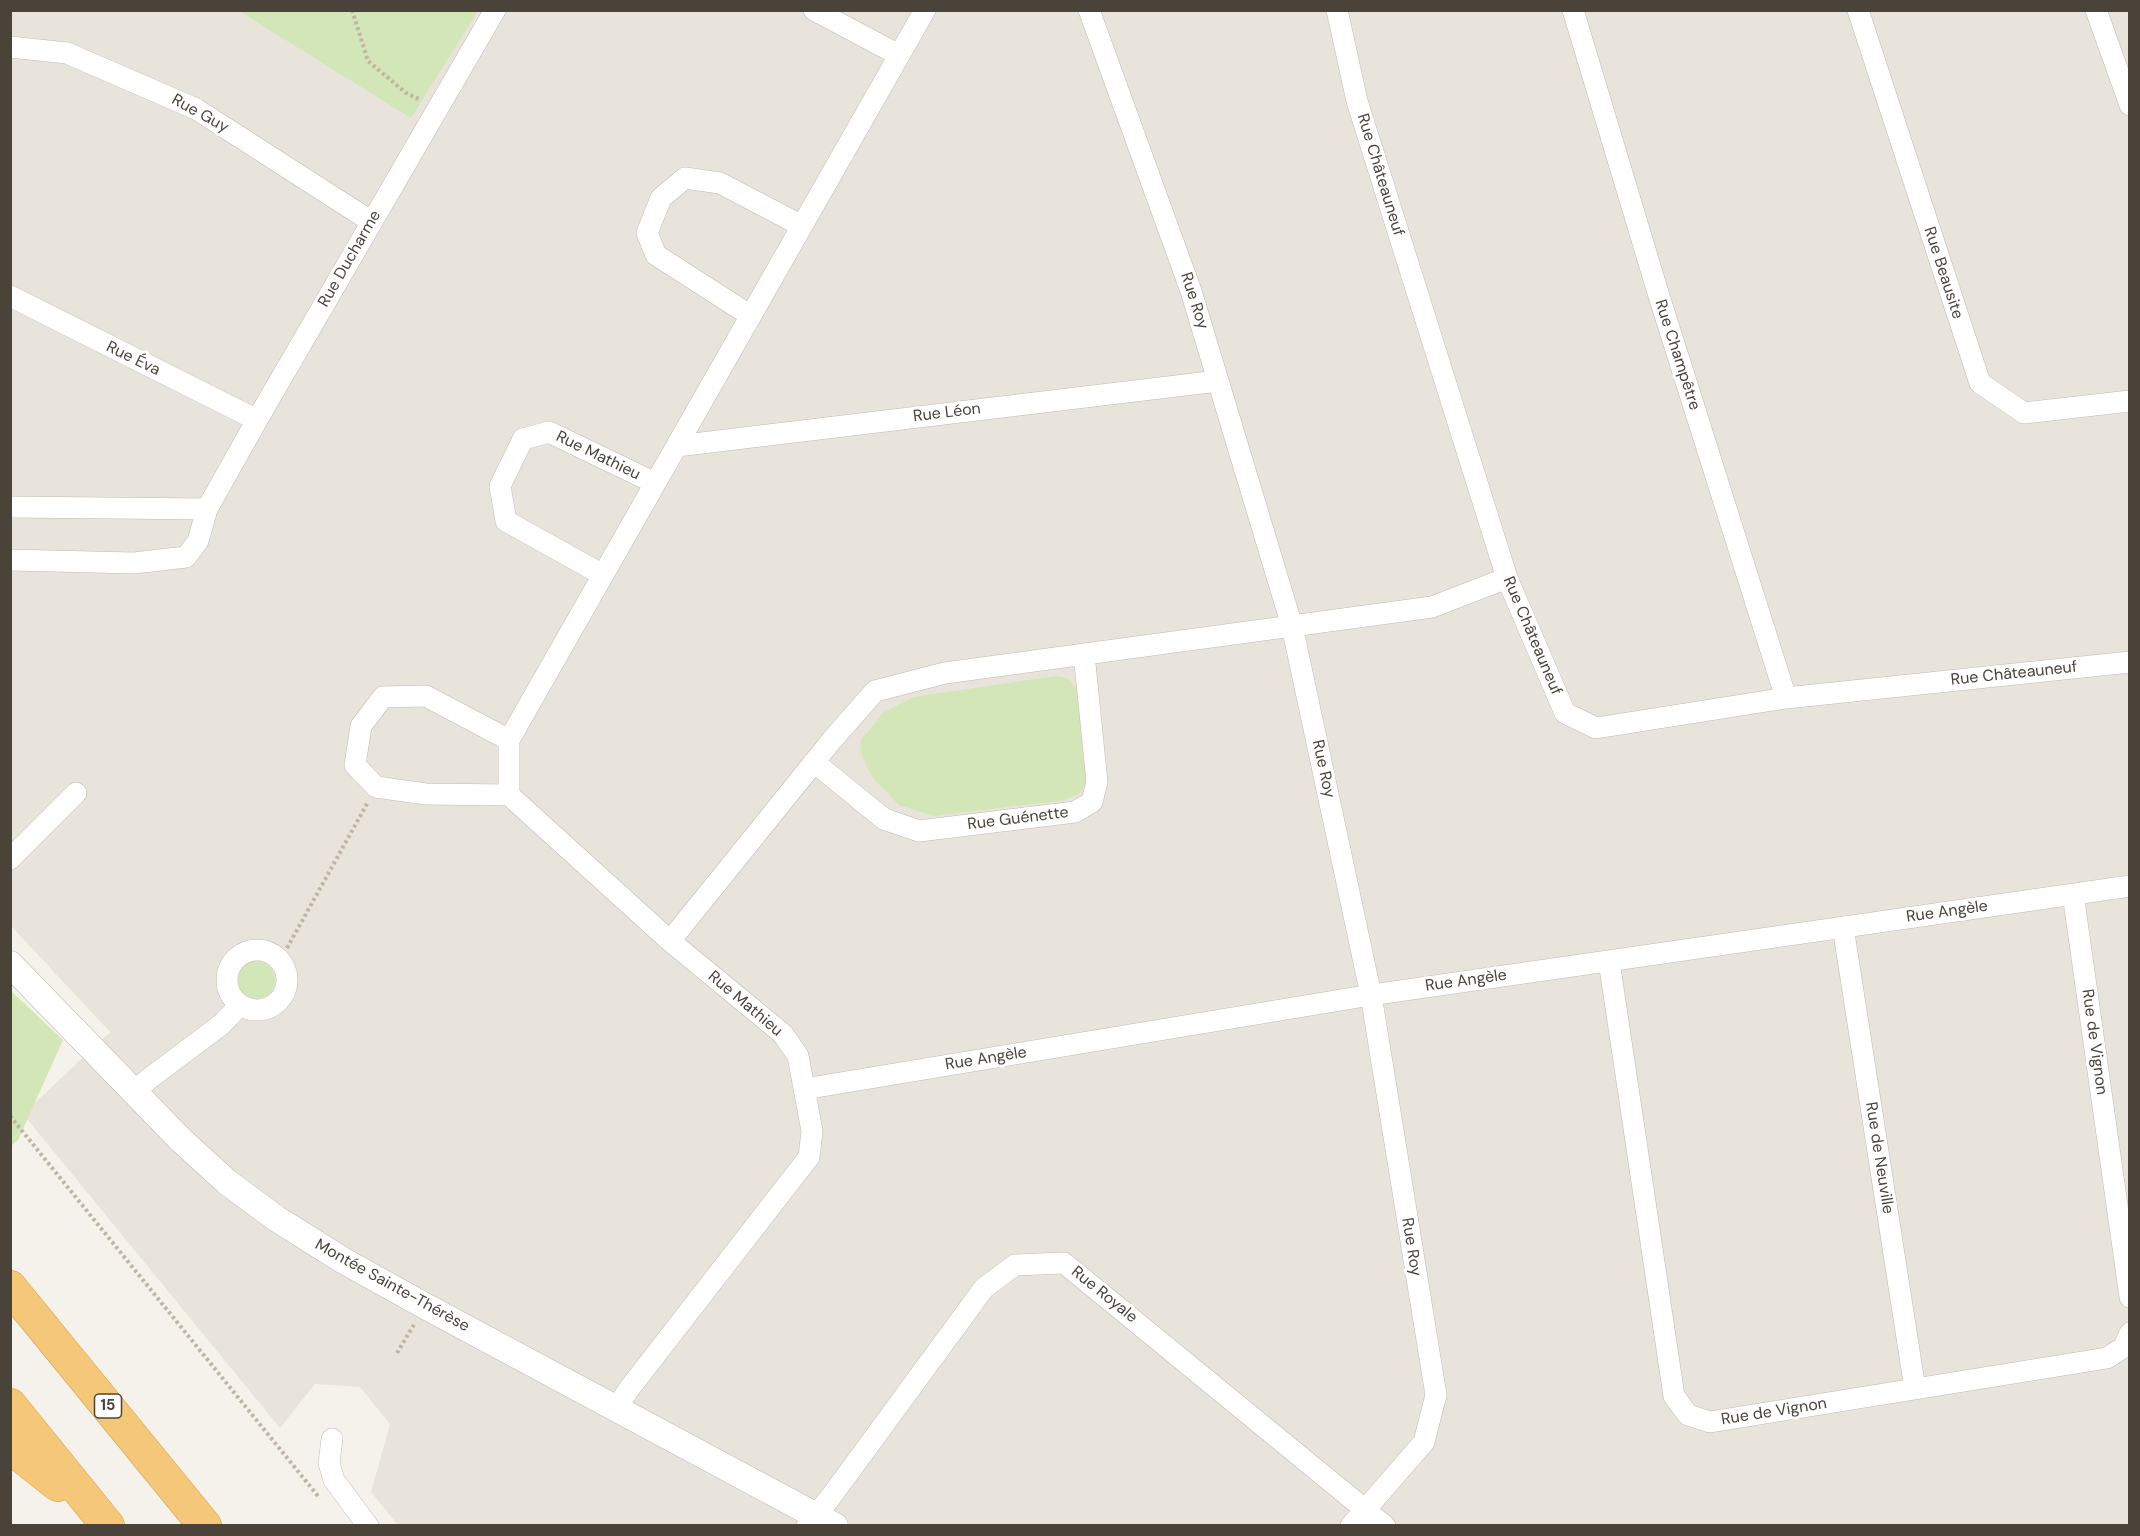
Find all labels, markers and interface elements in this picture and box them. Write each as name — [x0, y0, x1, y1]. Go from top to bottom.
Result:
street label: Rue Guy — [168, 91, 232, 137]
street label: Rue Châteauneuf — [1352, 111, 1408, 239]
street label: Rue Ducharme — [315, 207, 385, 311]
street label: Rue Beausite — [1919, 225, 1967, 321]
street label: Rue Roy — [1176, 270, 1212, 332]
street label: Rue Champêtre — [1650, 297, 1704, 413]
street label: Rue Éva — [103, 338, 163, 380]
street label: Rue Léon — [912, 399, 982, 427]
street label: Rue Mathieu — [553, 427, 643, 485]
street label: Rue Châteauneuf — [1498, 574, 1566, 698]
street label: Rue Châteauneuf — [1950, 658, 2078, 690]
street label: Rue Roy — [1307, 738, 1339, 800]
street label: Rue Guénette — [966, 803, 1070, 835]
street label: Rue Angèle — [1905, 897, 1989, 927]
street label: Rue Angèle — [1424, 966, 1508, 996]
street label: Rue Mathieu — [704, 967, 786, 1041]
street label: Rue de Vignon — [2077, 988, 2111, 1096]
street label: Rue Angèle — [944, 1043, 1028, 1075]
street label: Rue de Neuville — [1861, 1101, 1897, 1215]
street label: Rue Roy — [1397, 1216, 1425, 1278]
street label: Montée Sainte-Thérèse — [311, 1235, 473, 1337]
street label: Rue Royale — [1067, 1262, 1141, 1328]
road number: 15 — [94, 1394, 122, 1418]
street label: Rue de Vignon — [1720, 1394, 1828, 1430]

